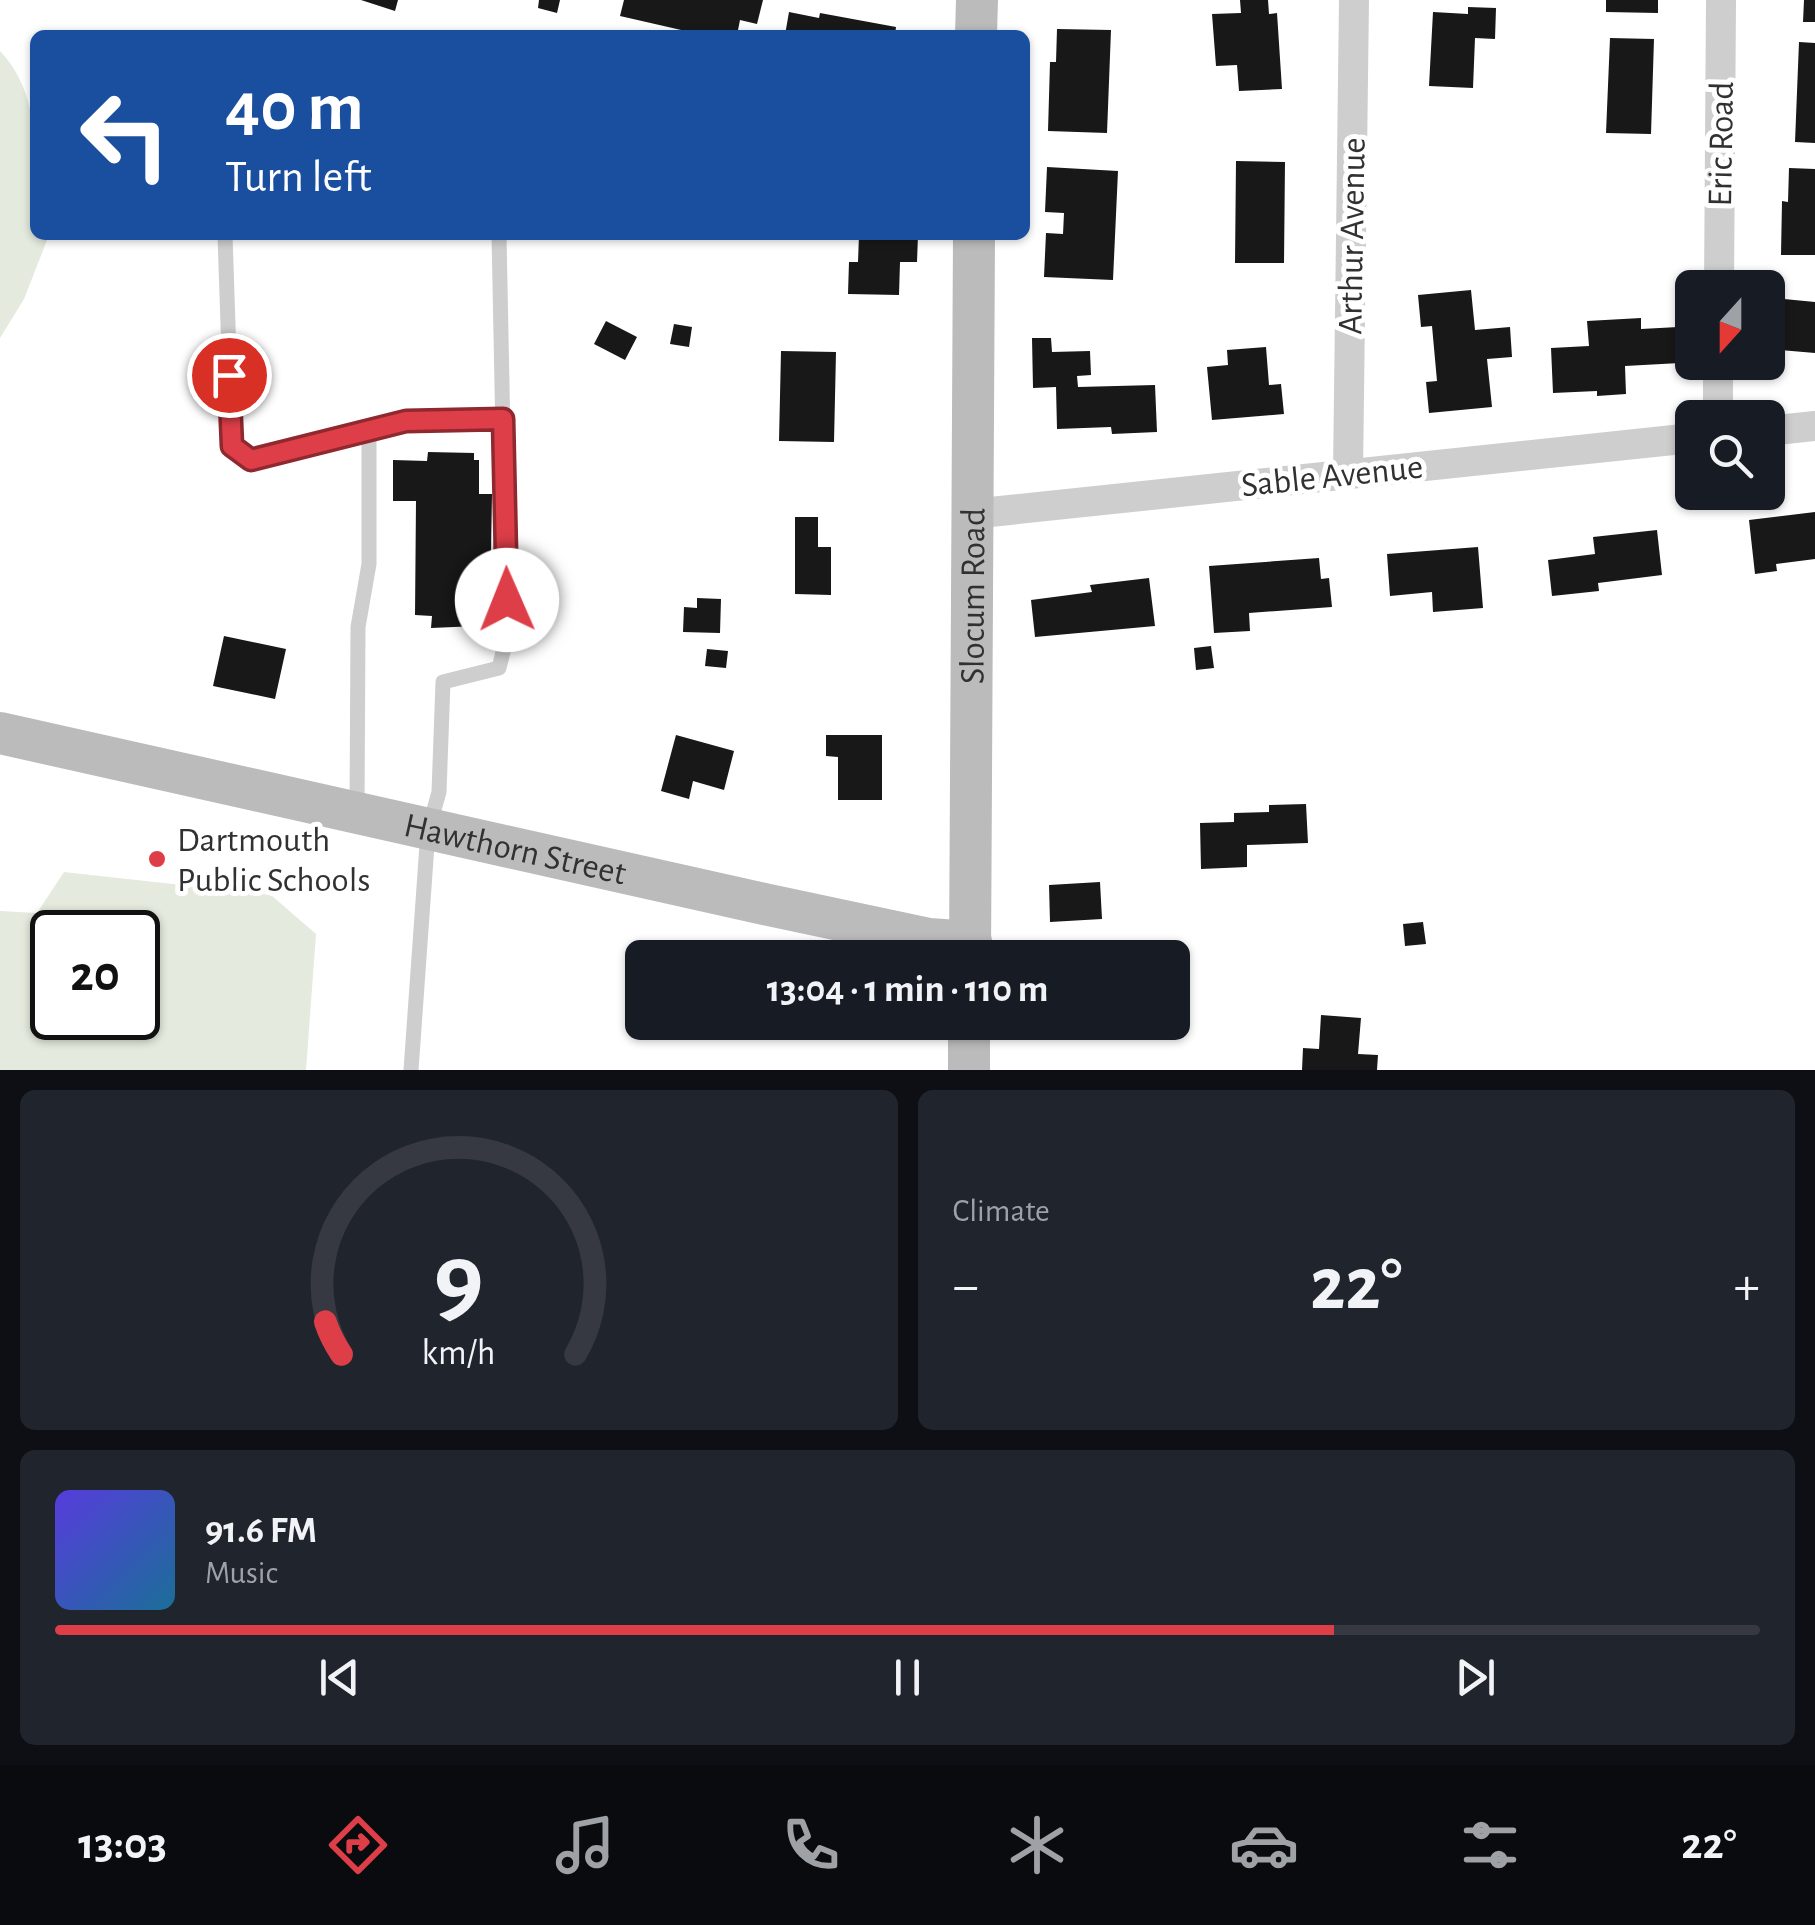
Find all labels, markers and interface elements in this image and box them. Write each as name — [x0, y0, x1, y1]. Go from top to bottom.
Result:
icon: left — [60, 70, 190, 200]
text: 40 m — [225, 73, 364, 143]
street label: Eric Road — [1703, 81, 1740, 207]
street label: Arthur Avenue — [1333, 137, 1372, 335]
text: Turn left — [225, 155, 372, 200]
north arrow — [1675, 270, 1785, 380]
map controls — [1675, 270, 1785, 510]
pin — [187, 333, 272, 418]
icon: arrive — [202, 348, 257, 403]
button: search — [1675, 400, 1785, 510]
street label: Sable Avenue — [1240, 450, 1425, 503]
street label: Slocum Road — [956, 508, 991, 684]
position arrow — [455, 548, 559, 652]
street label: Hawthorn Street — [401, 808, 629, 892]
place label: Dartmouth Public Schools — [177, 823, 370, 898]
marker: Dartmouth Public Schools — [146, 848, 168, 870]
speed limit sign: 20 — [30, 910, 160, 1040]
text: 13:04 · 1 min · 110 m — [767, 971, 1048, 1009]
text: Climate — [953, 1195, 1050, 1227]
text: 9 — [434, 1229, 484, 1333]
text: 22° — [1310, 1248, 1403, 1323]
text: − — [953, 1259, 979, 1314]
text: + — [1734, 1259, 1760, 1314]
text: km/h — [422, 1335, 496, 1371]
text: 91.6 FM — [205, 1512, 317, 1550]
text: Music — [205, 1557, 278, 1589]
icon: previous — [312, 1650, 367, 1705]
icon: pause — [880, 1650, 935, 1705]
icon: next — [1448, 1650, 1503, 1705]
icon: directions — [323, 1810, 393, 1880]
icon: music — [550, 1810, 620, 1880]
icon: phone — [776, 1810, 846, 1880]
icon: climate — [1002, 1810, 1072, 1880]
icon: car — [1229, 1810, 1299, 1880]
icon: filters — [1455, 1810, 1525, 1880]
text: 13:03 — [78, 1822, 167, 1867]
text: 22° — [1681, 1822, 1737, 1867]

